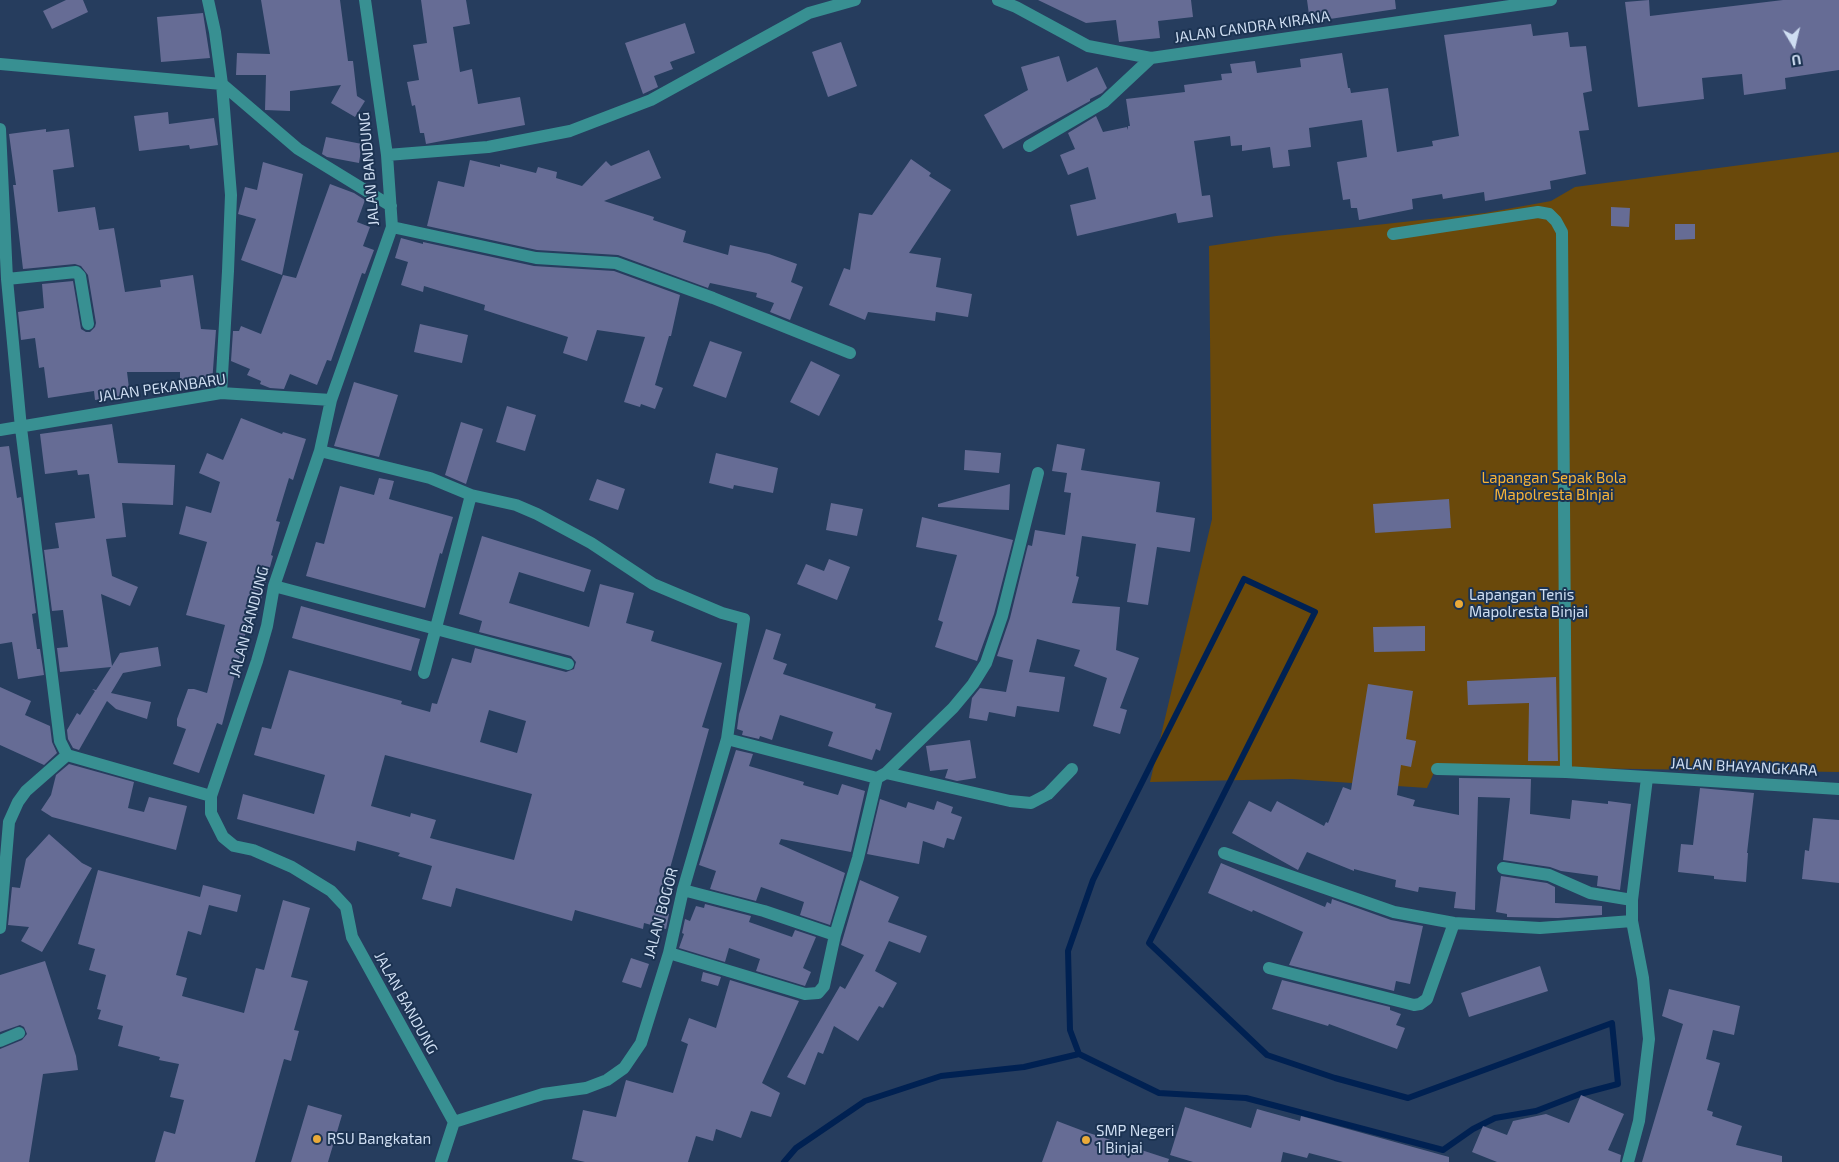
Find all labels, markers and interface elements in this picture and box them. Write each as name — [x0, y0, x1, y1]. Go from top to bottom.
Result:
street label: JALAN CANDRA KIRANA — [1173, 7, 1331, 47]
north arrow — [1769, 20, 1819, 70]
text: U — [1790, 51, 1803, 69]
street label: JALAN BANDUNG — [355, 111, 383, 227]
street label: JALAN PEKANBARU — [97, 370, 227, 406]
park label: Lapangan Sepak Bola Mapolresta BInjai — [1481, 469, 1627, 504]
street label: JALAN BANDUNG — [225, 564, 273, 680]
place label: Lapangan Tenis Mapolresta Binjai — [1469, 586, 1588, 621]
marker: Lapangan Tenis Mapolresta Binjai — [1453, 598, 1465, 610]
street label: JALAN BHAYANGKARA — [1670, 754, 1818, 780]
street label: JALAN BOGOR — [640, 866, 682, 960]
street label: JALAN BANDUNG — [370, 949, 442, 1057]
place label: SMP Negeri 1 Binjai — [1096, 1122, 1174, 1157]
place label: RSU Bangkatan — [327, 1130, 431, 1148]
marker: RSU Bangkatan — [311, 1133, 323, 1145]
marker: SMP Negeri 1 Binjai — [1080, 1134, 1092, 1146]

